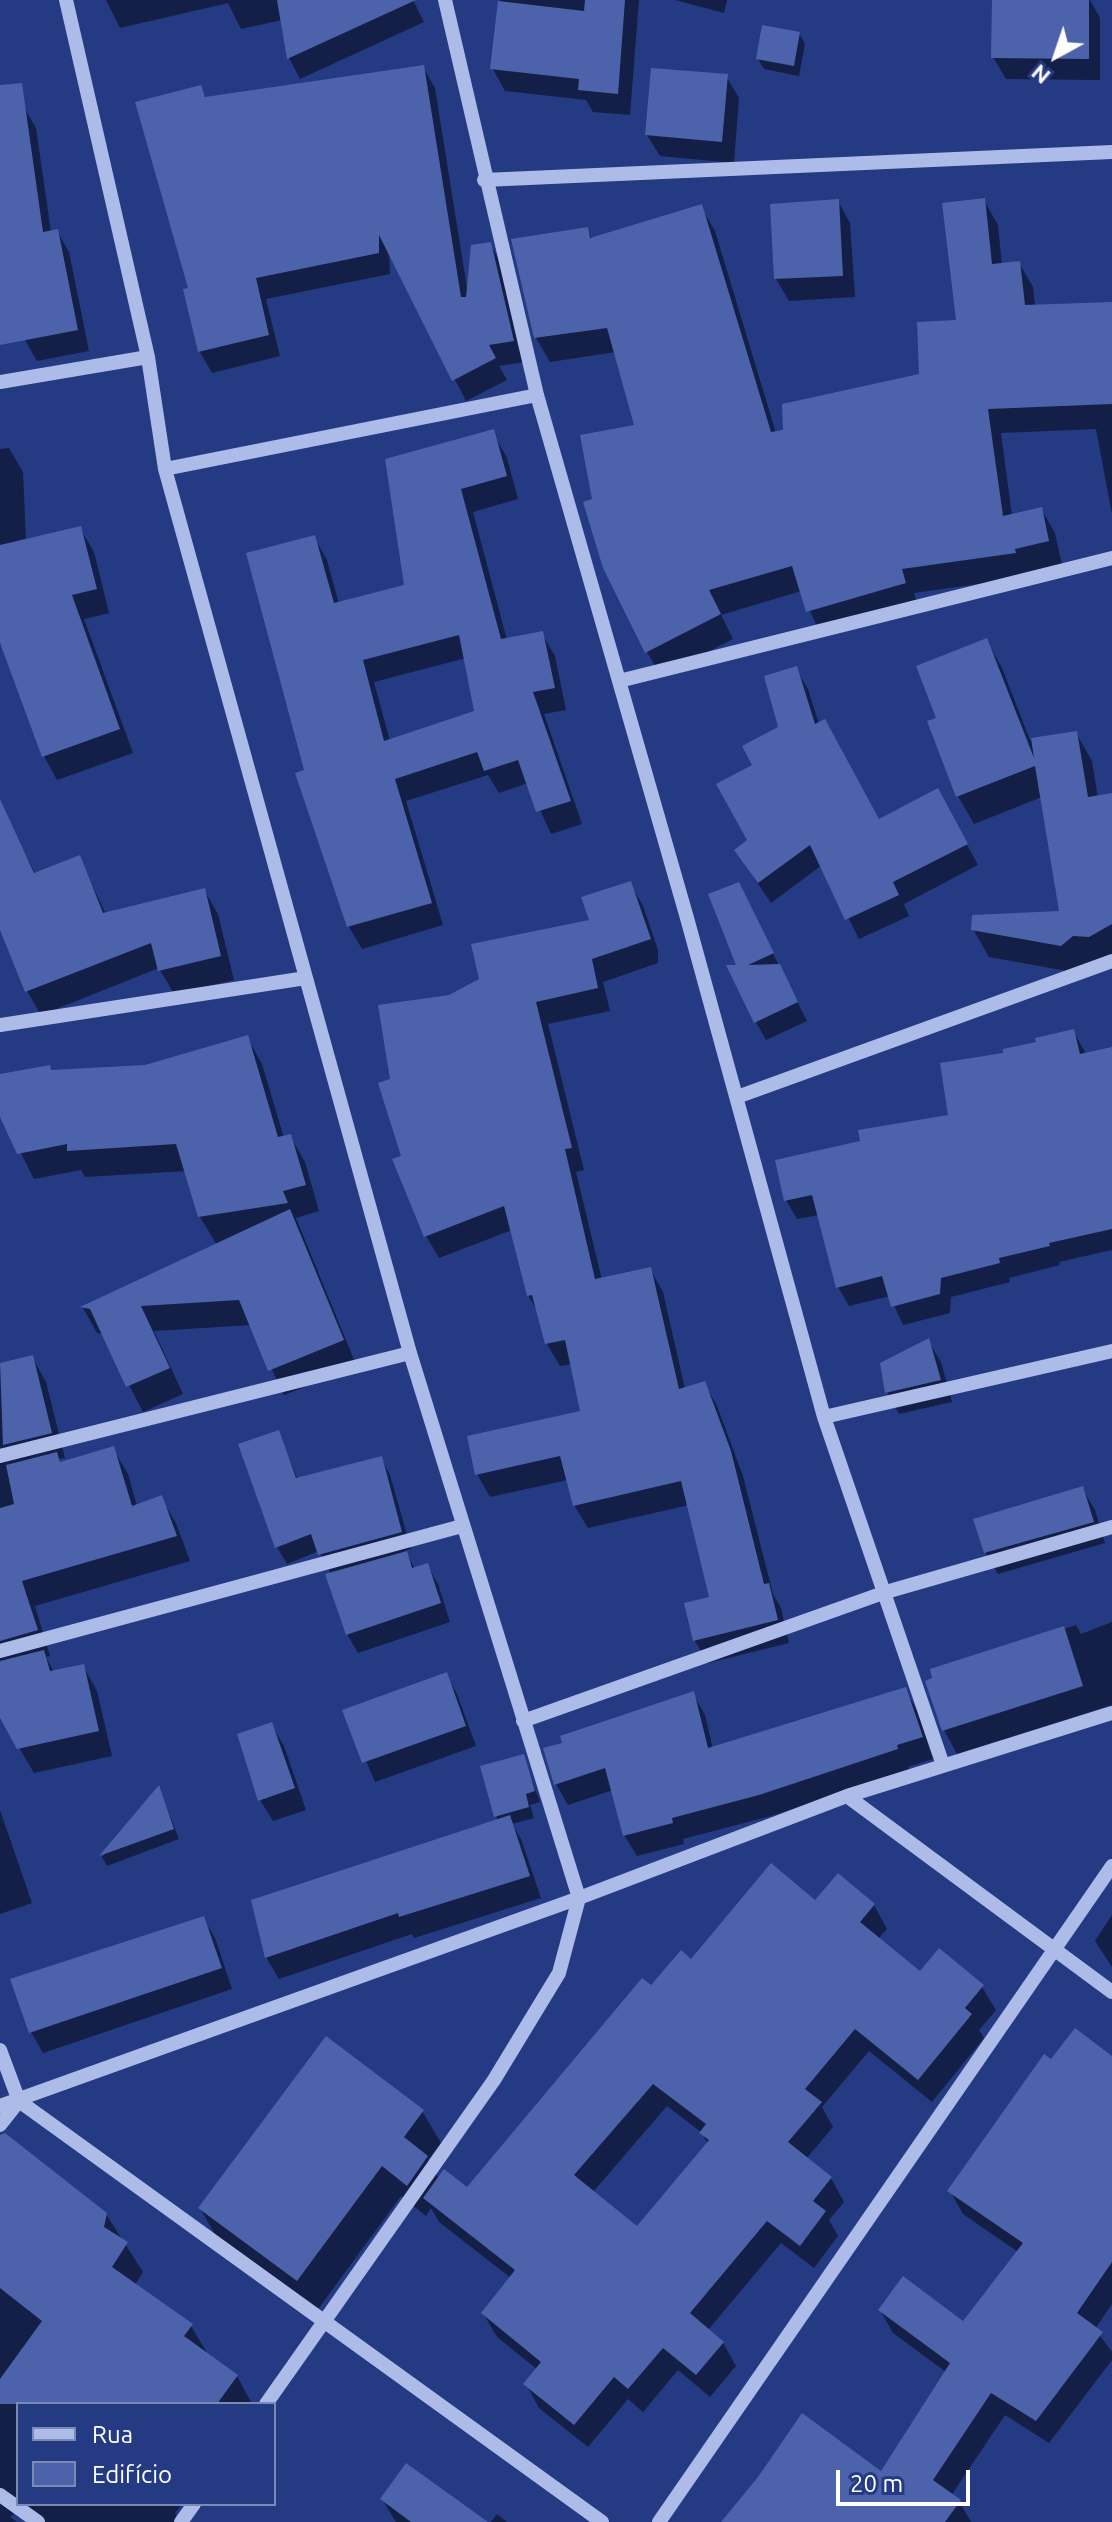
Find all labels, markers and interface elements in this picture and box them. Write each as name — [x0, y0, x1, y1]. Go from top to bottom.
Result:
north arrow — [1016, 16, 1096, 96]
text: N — [1026, 60, 1055, 90]
legend — [16, 2402, 276, 2506]
text: Rua — [92, 2421, 133, 2448]
scale bar — [840, 2454, 974, 2504]
text: Edifício — [92, 2461, 172, 2488]
text: 20 m — [850, 2470, 903, 2497]

